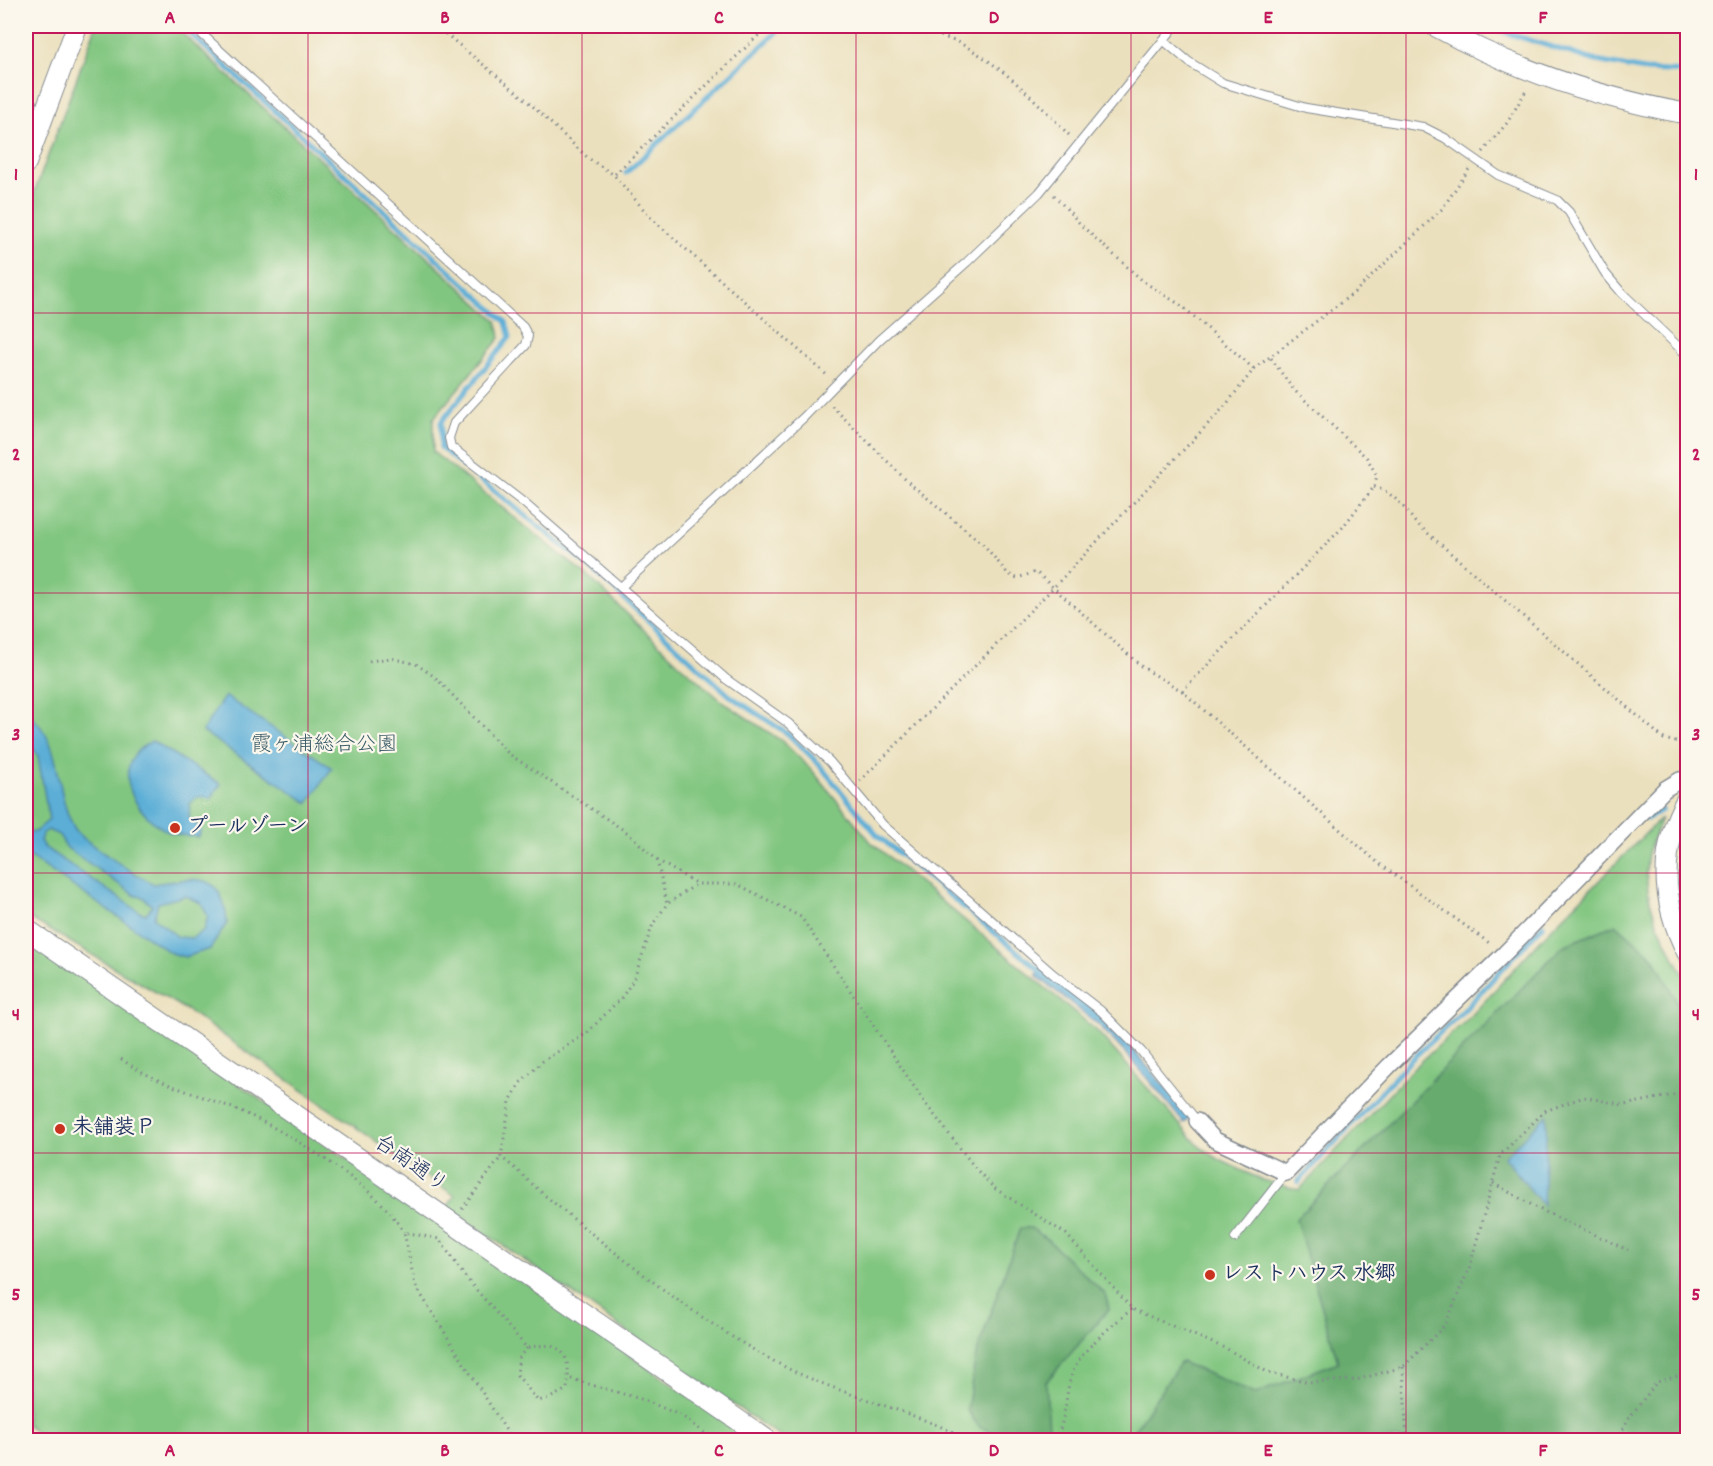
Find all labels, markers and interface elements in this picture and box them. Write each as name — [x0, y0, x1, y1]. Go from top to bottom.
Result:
text: A — [165, 5, 176, 33]
text: B — [440, 5, 450, 33]
text: C — [714, 5, 724, 33]
text: D — [989, 5, 1000, 33]
text: E — [1263, 5, 1273, 33]
text: F — [1539, 5, 1549, 33]
text: 1 — [14, 162, 18, 190]
text: 1 — [1694, 162, 1698, 190]
text: 2 — [12, 442, 20, 470]
text: 2 — [1692, 442, 1700, 470]
text: 3 — [12, 722, 20, 750]
text: 3 — [1692, 722, 1700, 750]
park label: 霞ヶ浦総合公園 — [251, 731, 398, 761]
place label: プールゾーン — [187, 813, 308, 843]
marker: プールゾーン — [168, 821, 182, 835]
text: 4 — [12, 1002, 20, 1030]
text: 4 — [1692, 1002, 1700, 1030]
place label: 未舗装Ｐ — [72, 1114, 156, 1144]
marker: 未舗装Ｐ — [53, 1122, 67, 1136]
street label: 台南通り — [367, 1129, 453, 1201]
place label: レストハウス 水郷 — [1222, 1260, 1395, 1290]
marker: レストハウス 水郷 — [1203, 1268, 1217, 1282]
text: 5 — [11, 1282, 21, 1310]
text: 5 — [1691, 1282, 1701, 1310]
text: A — [165, 1438, 176, 1466]
text: B — [440, 1438, 450, 1466]
text: C — [714, 1438, 724, 1466]
text: D — [989, 1438, 1000, 1466]
text: E — [1263, 1438, 1273, 1466]
text: F — [1539, 1438, 1549, 1466]

